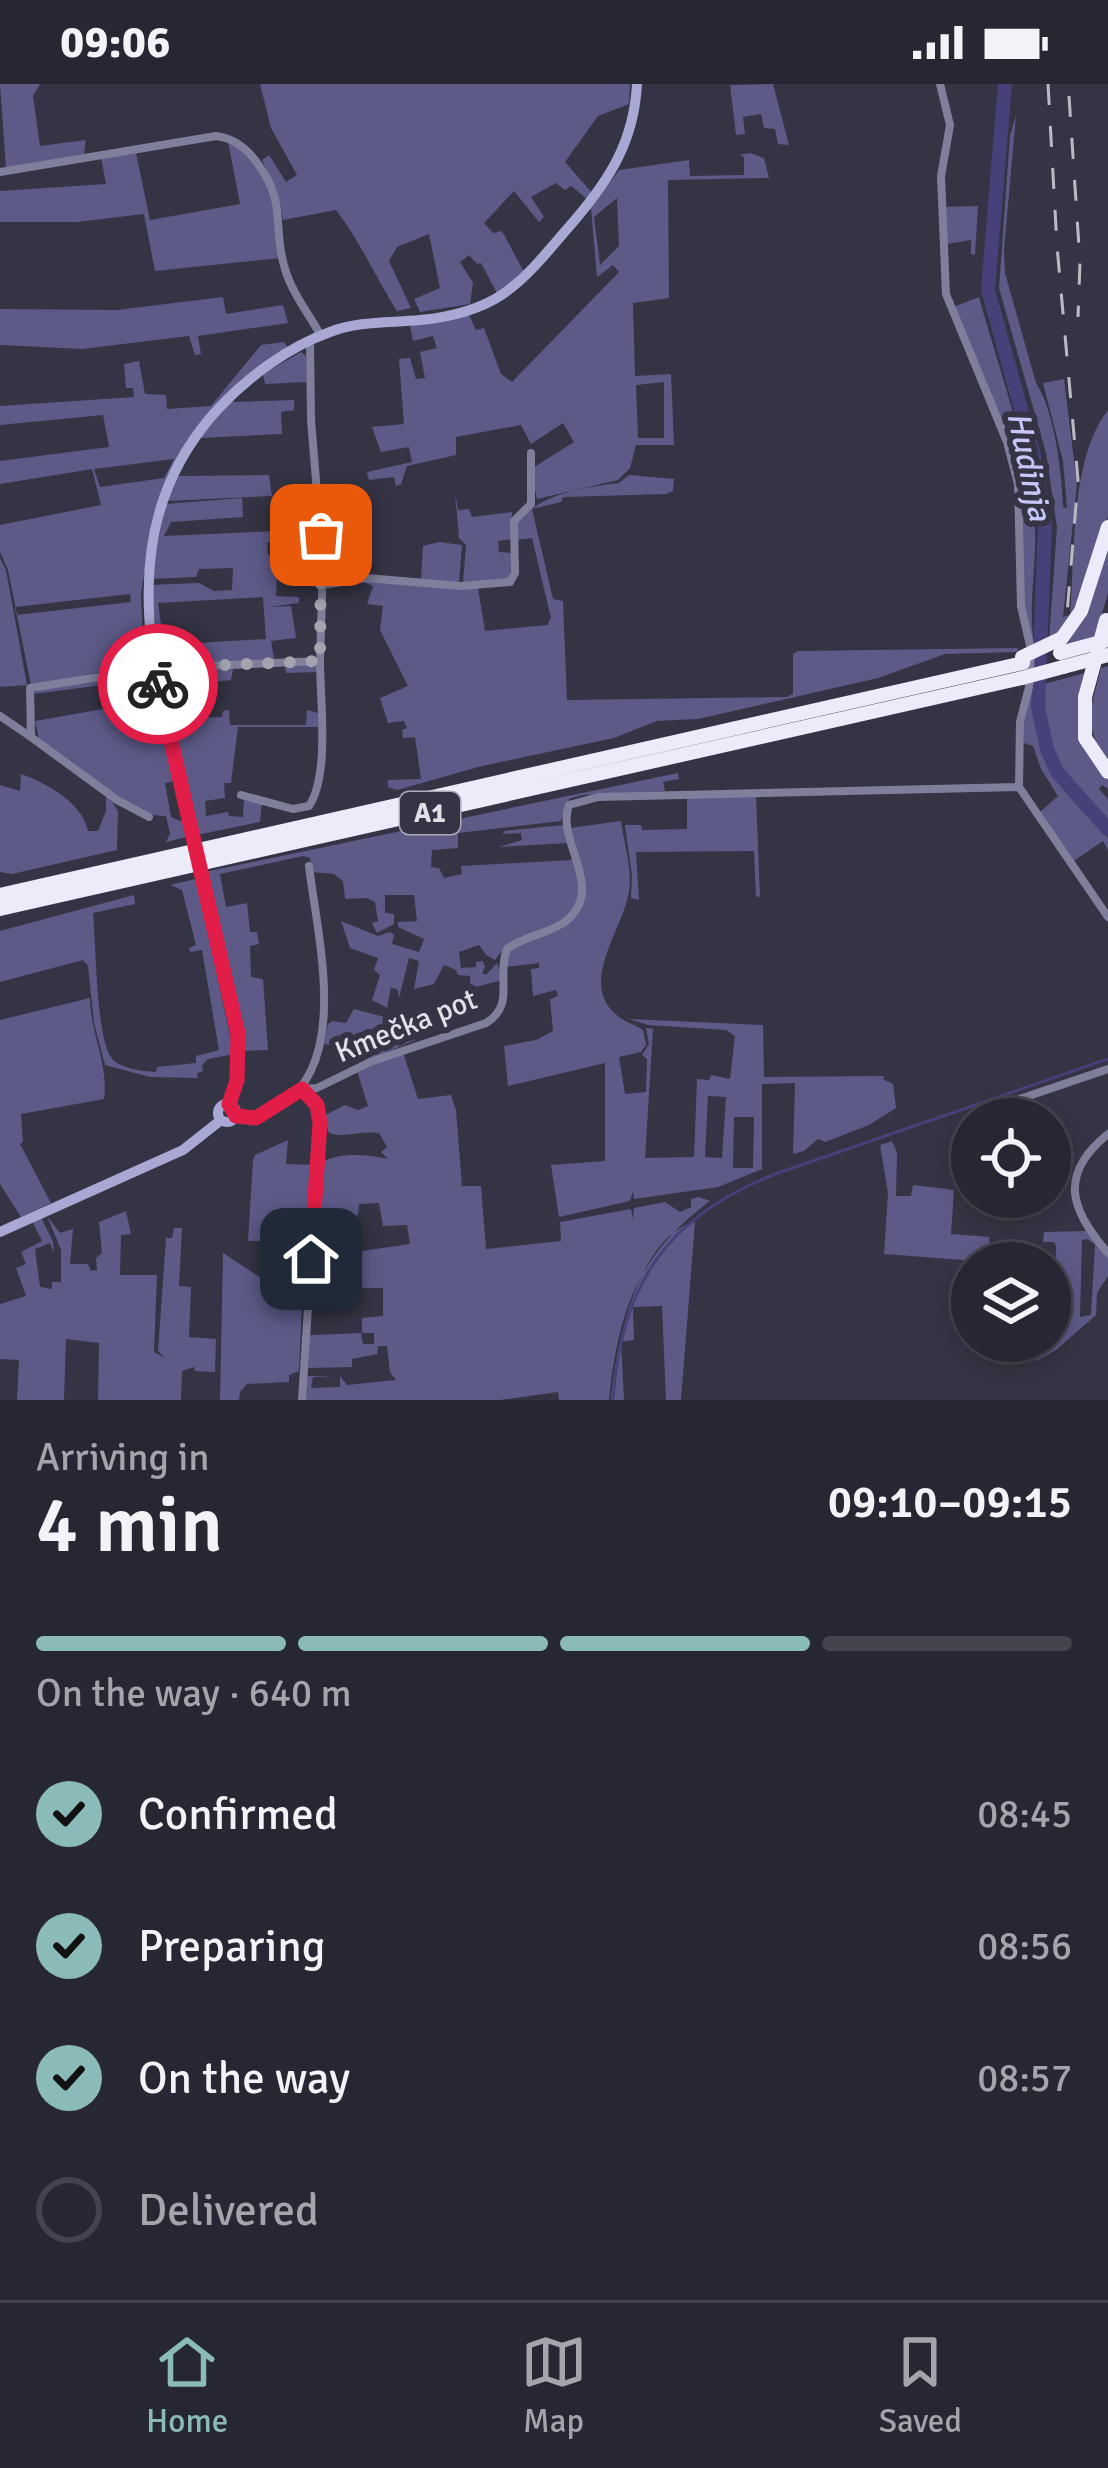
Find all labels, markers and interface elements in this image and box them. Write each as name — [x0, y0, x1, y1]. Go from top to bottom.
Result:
text: 09:06 — [60, 15, 170, 70]
water label: Hudinja — [997, 408, 1061, 526]
pin — [270, 484, 372, 586]
icon: bag — [288, 502, 354, 568]
courier — [98, 624, 218, 744]
icon: bike — [125, 651, 191, 717]
road number: A1 — [400, 792, 460, 834]
street label: Kmečka pot — [330, 981, 482, 1071]
map controls — [951, 1098, 1071, 1362]
button: locate — [951, 1098, 1071, 1218]
pin — [260, 1208, 362, 1310]
icon: home — [278, 1226, 344, 1292]
button: layers — [951, 1242, 1071, 1362]
text: Arriving in — [36, 1433, 210, 1481]
text: 09:10–09:15 — [828, 1475, 1072, 1530]
text: 4 min — [36, 1478, 223, 1574]
text: On the way · 640 m — [36, 1669, 352, 1717]
icon: check — [36, 1781, 102, 1847]
text: Confirmed — [138, 1787, 338, 1842]
text: 08:45 — [977, 1790, 1072, 1838]
icon: check — [36, 1913, 102, 1979]
text: Preparing — [138, 1919, 326, 1974]
text: 08:56 — [977, 1922, 1072, 1970]
icon: check — [36, 2045, 102, 2111]
text: On the way — [138, 2051, 350, 2106]
text: 08:57 — [977, 2054, 1072, 2102]
text: Delivered — [138, 2183, 319, 2238]
tab: Home — [146, 2329, 228, 2442]
tab: Map — [521, 2329, 587, 2442]
tab: Saved — [879, 2329, 962, 2442]

